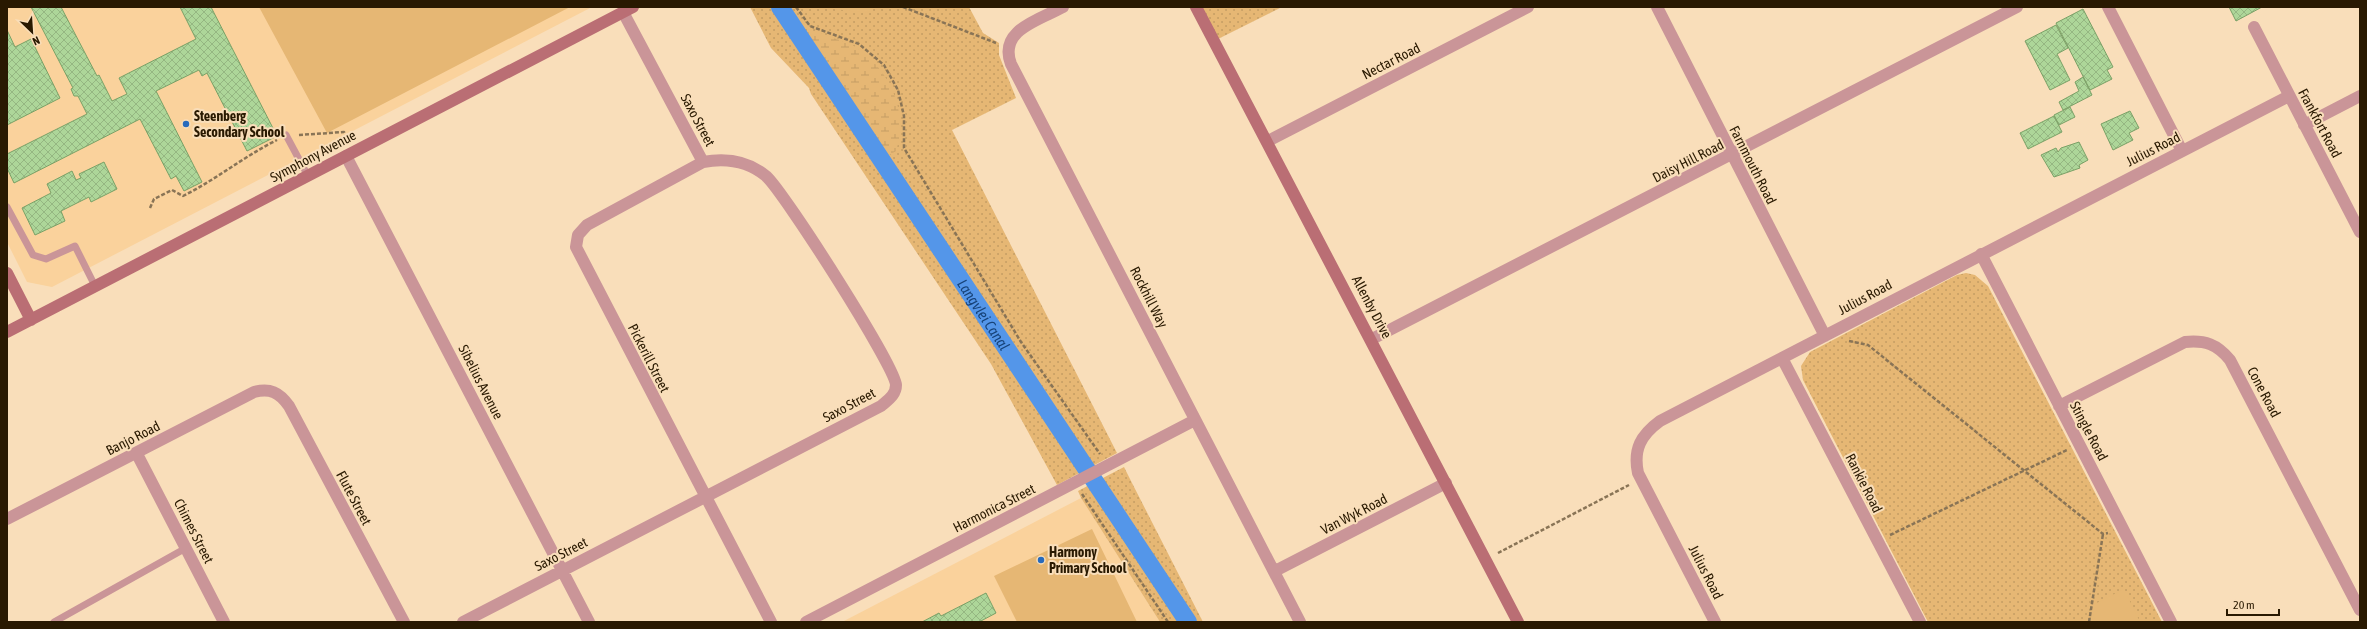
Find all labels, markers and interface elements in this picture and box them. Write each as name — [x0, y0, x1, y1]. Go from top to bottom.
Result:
north arrow — [12, 12, 52, 52]
text: N — [31, 34, 42, 48]
street label: Nectar Road — [1359, 40, 1423, 82]
street label: Frankfort Road — [2295, 86, 2345, 160]
street label: Saxo Street — [678, 91, 718, 149]
place label: Steenberg Secondary School — [194, 108, 285, 140]
marker: Steenberg Secondary School — [181, 119, 191, 129]
street label: Farnmouth Road — [1726, 123, 1780, 207]
street label: Symphony Avenue — [267, 127, 359, 185]
street label: Julius Road — [2123, 129, 2183, 169]
street label: Daisy Hill Road — [1650, 136, 1726, 186]
street label: Rockhill Way — [1127, 264, 1171, 330]
street label: Allenby Drive — [1349, 273, 1395, 341]
water label: Langvlei Canal — [954, 276, 1014, 353]
street label: Julius Road — [1835, 276, 1895, 318]
street label: Pickerill Street — [625, 321, 673, 395]
street label: Sibelius Avenue — [455, 342, 507, 422]
street label: Cone Road — [2244, 364, 2284, 420]
street label: Saxo Street — [820, 385, 878, 425]
street label: Stingle Road — [2067, 399, 2111, 463]
street label: Banjo Road — [103, 418, 163, 458]
street label: Rankie Road — [1842, 451, 1886, 515]
street label: Flute Street — [333, 468, 375, 528]
street label: Harmonica Street — [950, 480, 1038, 536]
street label: Van Wyk Road — [1318, 490, 1390, 538]
street label: Chimes Street — [171, 496, 217, 566]
street label: Saxo Street — [532, 534, 590, 574]
street label: Julius Road — [1686, 542, 1726, 602]
place label: Harmony Primary School — [1049, 544, 1127, 576]
marker: Harmony Primary School — [1036, 555, 1046, 565]
scale bar — [2227, 591, 2279, 617]
text: 20 m — [2233, 598, 2255, 612]

